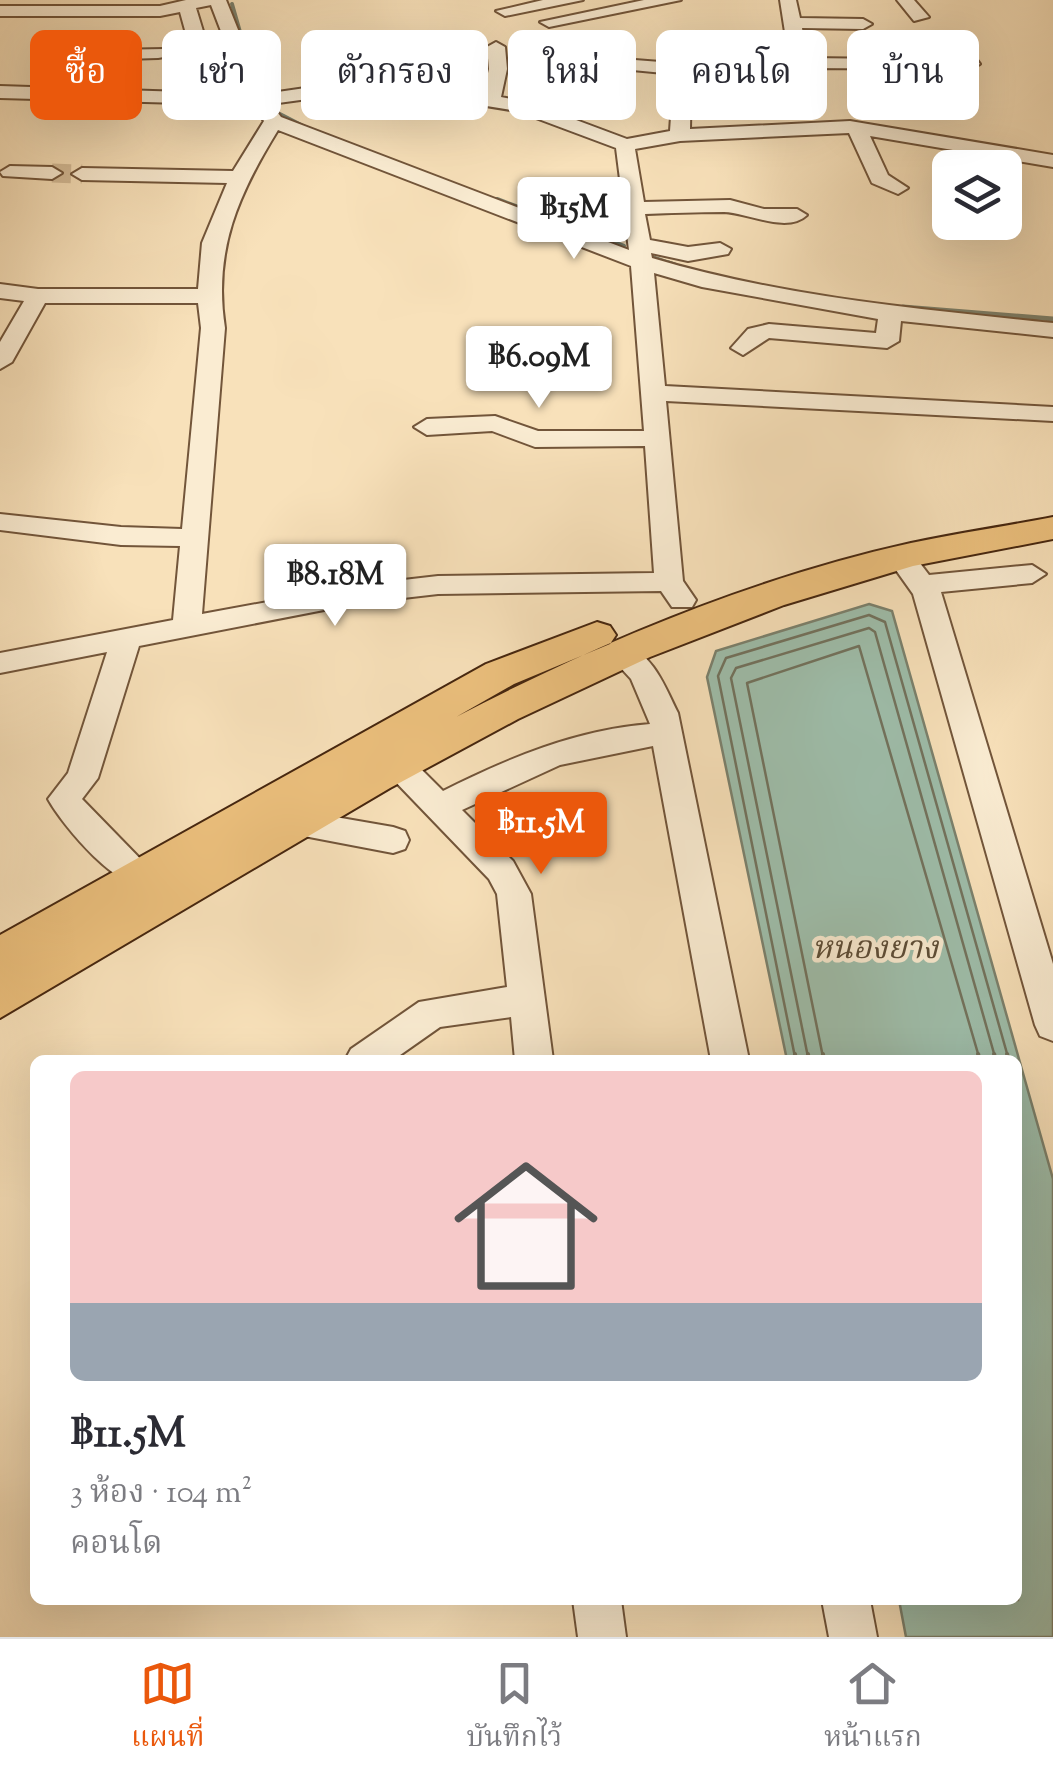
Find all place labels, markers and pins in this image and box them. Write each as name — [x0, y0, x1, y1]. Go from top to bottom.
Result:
pin: ฿15M — [515, 177, 633, 262]
pin: ฿6.09M — [458, 326, 620, 411]
pin: ฿8.18M — [254, 544, 416, 629]
pin: ฿11.5M — [460, 792, 622, 877]

